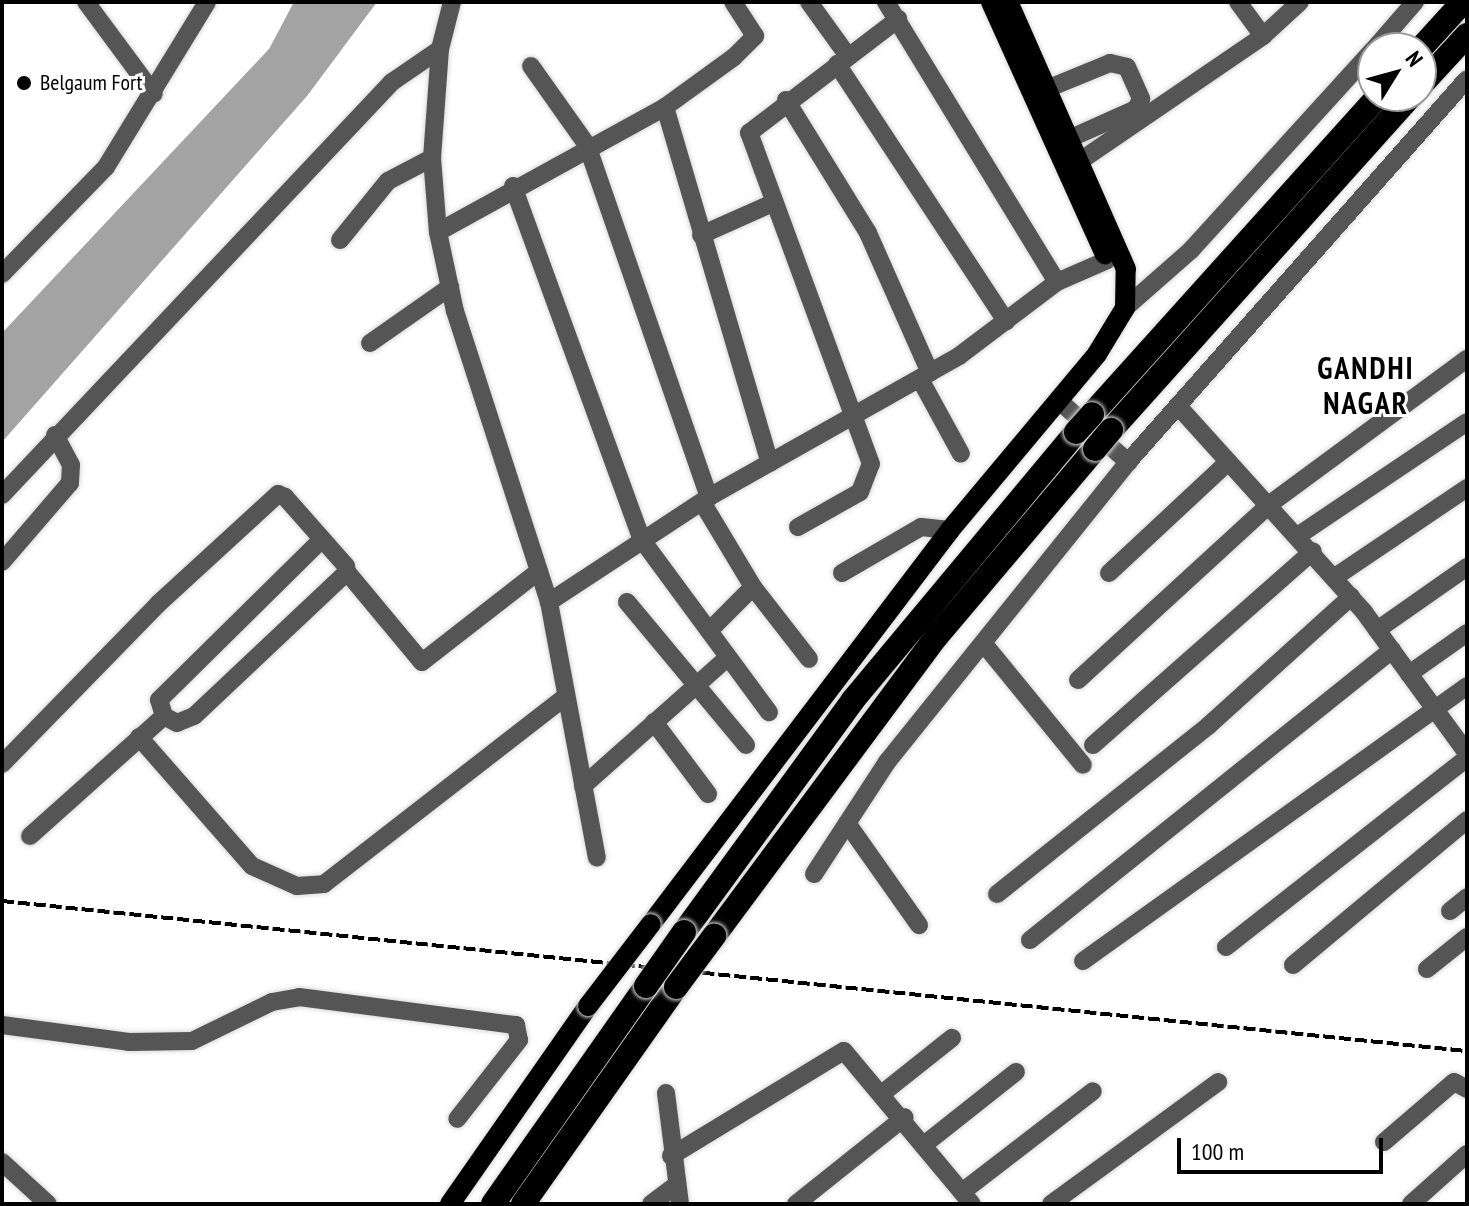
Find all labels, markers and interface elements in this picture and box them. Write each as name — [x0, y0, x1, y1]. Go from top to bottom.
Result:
north arrow — [1357, 32, 1437, 112]
text: N — [1400, 46, 1429, 72]
place label: Belgaum Fort — [40, 70, 143, 96]
marker: Belgaum Fort — [15, 74, 33, 92]
district label: GANDHI NAGAR — [1317, 350, 1415, 420]
scale bar — [1181, 1122, 1387, 1172]
text: 100 m — [1191, 1136, 1244, 1167]

